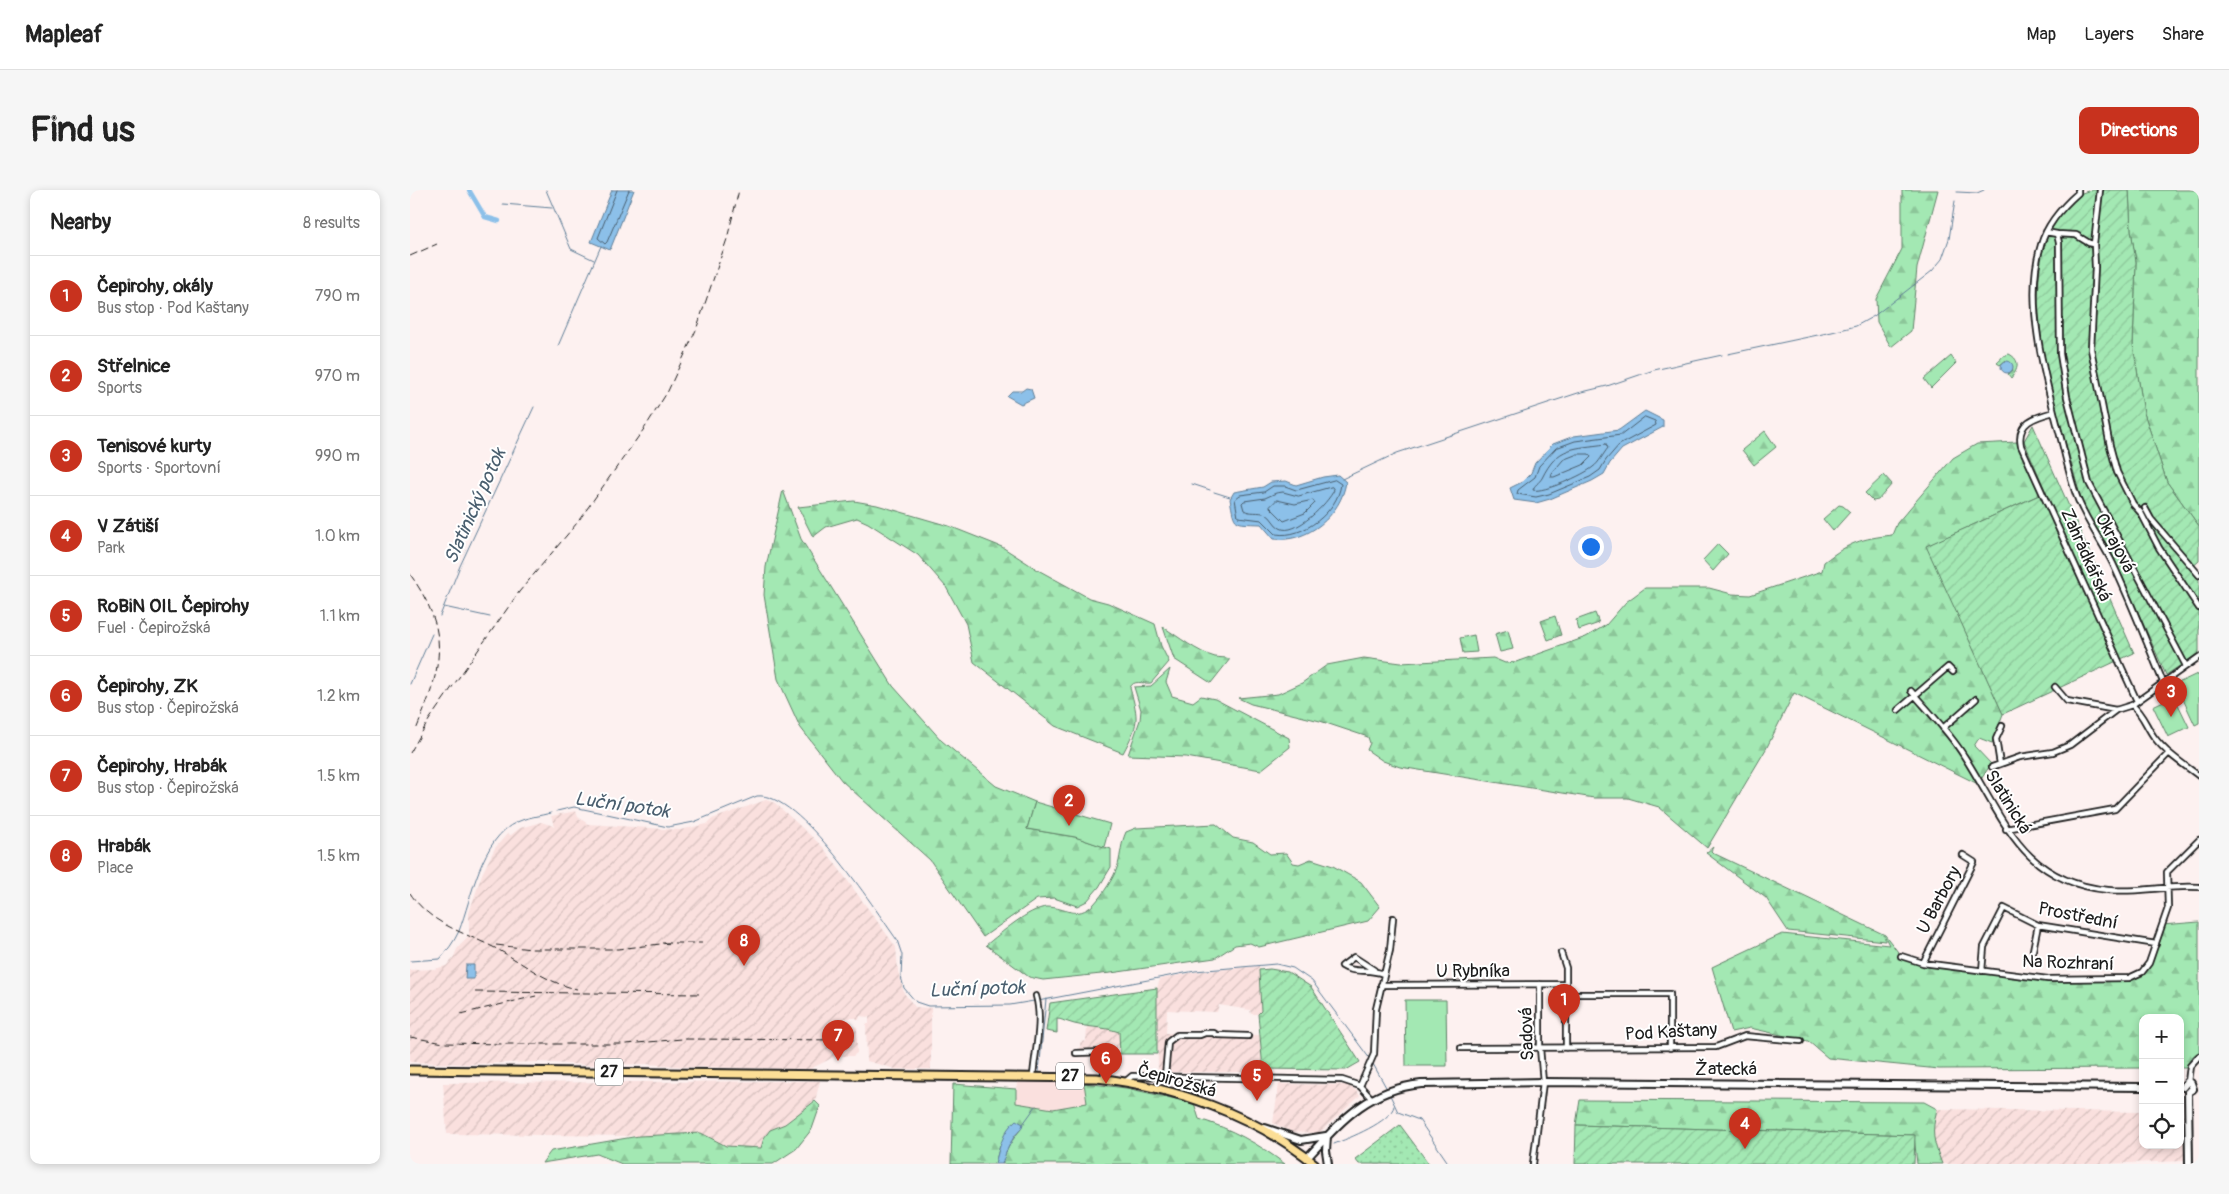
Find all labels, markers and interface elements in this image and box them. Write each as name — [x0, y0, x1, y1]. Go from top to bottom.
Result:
text: Mapleaf — [25, 20, 103, 49]
text: Map — [2027, 23, 2056, 46]
text: Layers — [2084, 23, 2134, 46]
text: Share — [2162, 23, 2204, 46]
button: Directions — [2079, 107, 2199, 154]
text: Find us — [30, 108, 135, 152]
text: Nearby — [50, 209, 111, 236]
text: 8 results — [303, 213, 360, 233]
text: Čepirohy, okály — [97, 274, 213, 298]
text: 1 — [63, 286, 69, 306]
text: 790 m — [315, 286, 360, 306]
text: Bus stop · Pod Kaštany — [97, 298, 249, 318]
text: Střelnice — [97, 354, 170, 378]
text: 2 — [62, 366, 70, 386]
text: 970 m — [315, 366, 360, 386]
text: Sports — [97, 378, 142, 398]
text: Tenisové kurty — [97, 434, 211, 458]
water label: Slatinický potok — [439, 443, 512, 567]
text: 3 — [62, 446, 70, 466]
text: 990 m — [315, 446, 360, 466]
text: Sports · Sportovní — [97, 458, 221, 478]
street label: Zahrádkářská — [2055, 505, 2117, 605]
street label: Okrajová — [2090, 509, 2140, 577]
text: V Zátiší — [97, 514, 159, 538]
text: 4 — [61, 526, 71, 546]
text: 1.0 km — [315, 526, 360, 546]
your location — [1578, 534, 1604, 560]
text: Park — [97, 538, 125, 558]
text: RoBiN OIL Čepirohy — [97, 594, 249, 618]
text: 5 — [62, 606, 70, 626]
text: 1.1 km — [320, 606, 360, 626]
text: Fuel · Čepirožská — [97, 618, 210, 638]
text: Čepirohy, ZK — [97, 674, 198, 698]
pin: 3 — [2155, 676, 2187, 717]
text: 6 — [61, 686, 71, 706]
text: 1.2 km — [317, 686, 360, 706]
text: Bus stop · Čepirožská — [97, 698, 239, 718]
text: Čepirohy, Hrabák — [97, 754, 227, 778]
text: 7 — [62, 766, 70, 786]
text: 1.5 km — [317, 766, 360, 786]
street label: Slatinická — [1979, 766, 2037, 838]
text: Bus stop · Čepirožská — [97, 778, 239, 798]
pin: 2 — [1053, 785, 1085, 826]
water label: Luční potok — [573, 786, 673, 824]
text: Hrabák — [97, 834, 151, 858]
text: 8 — [62, 846, 70, 866]
text: 1.5 km — [317, 846, 360, 866]
text: Place — [97, 858, 133, 878]
street label: U Barbory — [1912, 862, 1967, 938]
street label: Prostřední — [2036, 897, 2120, 935]
pin: 8 — [728, 925, 760, 966]
street label: Na Rozhraní — [2022, 950, 2114, 976]
street label: U Rybníka — [1436, 960, 1510, 983]
water label: Luční potok — [929, 975, 1027, 1003]
pin: 1 — [1548, 984, 1580, 1025]
street label: Sadová — [1515, 1007, 1539, 1061]
map controls — [2139, 1014, 2184, 1149]
button: + — [2139, 1014, 2184, 1059]
street label: Pod Kaštany — [1624, 1018, 1718, 1046]
pin: 7 — [822, 1020, 854, 1061]
pin: 6 — [1090, 1043, 1122, 1084]
street label: Žatecká — [1695, 1058, 1757, 1081]
road number: 27 — [595, 1059, 623, 1086]
street label: Čepirožská — [1135, 1059, 1219, 1103]
button: − — [2139, 1059, 2184, 1104]
pin: 5 — [1241, 1060, 1273, 1101]
road number: 27 — [1056, 1062, 1084, 1089]
button: locate — [2139, 1104, 2184, 1149]
pin: 4 — [1729, 1108, 1761, 1149]

